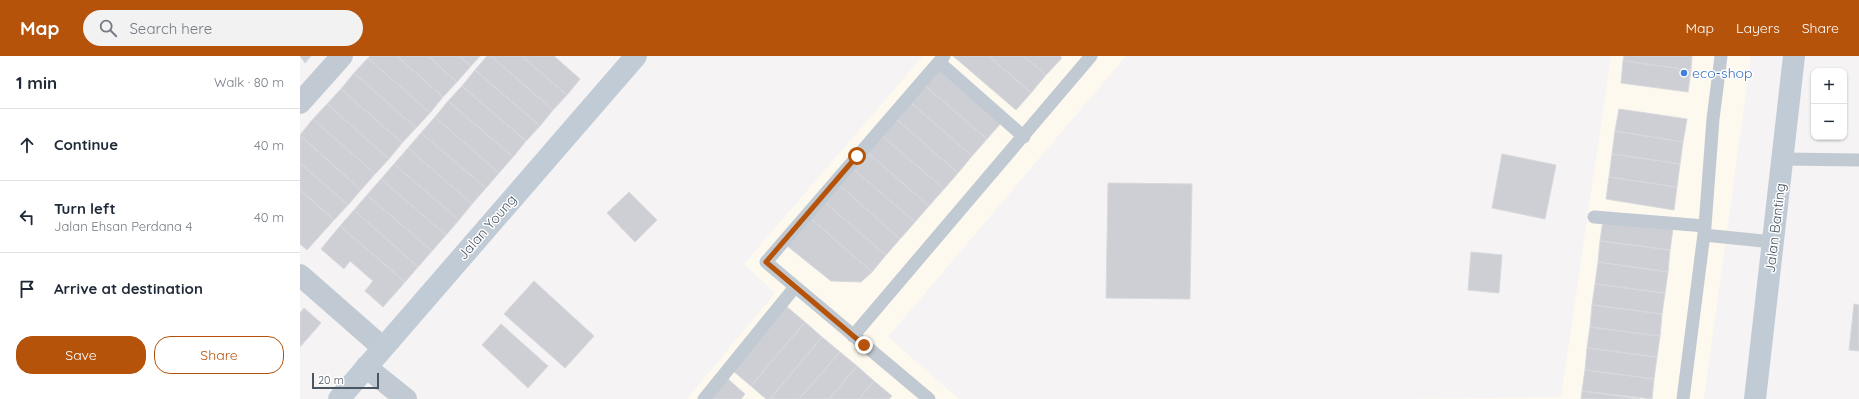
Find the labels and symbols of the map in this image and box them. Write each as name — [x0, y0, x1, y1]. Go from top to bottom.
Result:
place label: eco-shop — [1692, 64, 1753, 82]
marker: eco-shop — [1679, 68, 1689, 78]
route start — [848, 147, 866, 165]
street label: Jalan Banting — [1761, 182, 1789, 274]
street label: Jalan Young — [454, 191, 520, 263]
route end — [855, 336, 873, 354]
scale bar — [312, 371, 379, 390]

